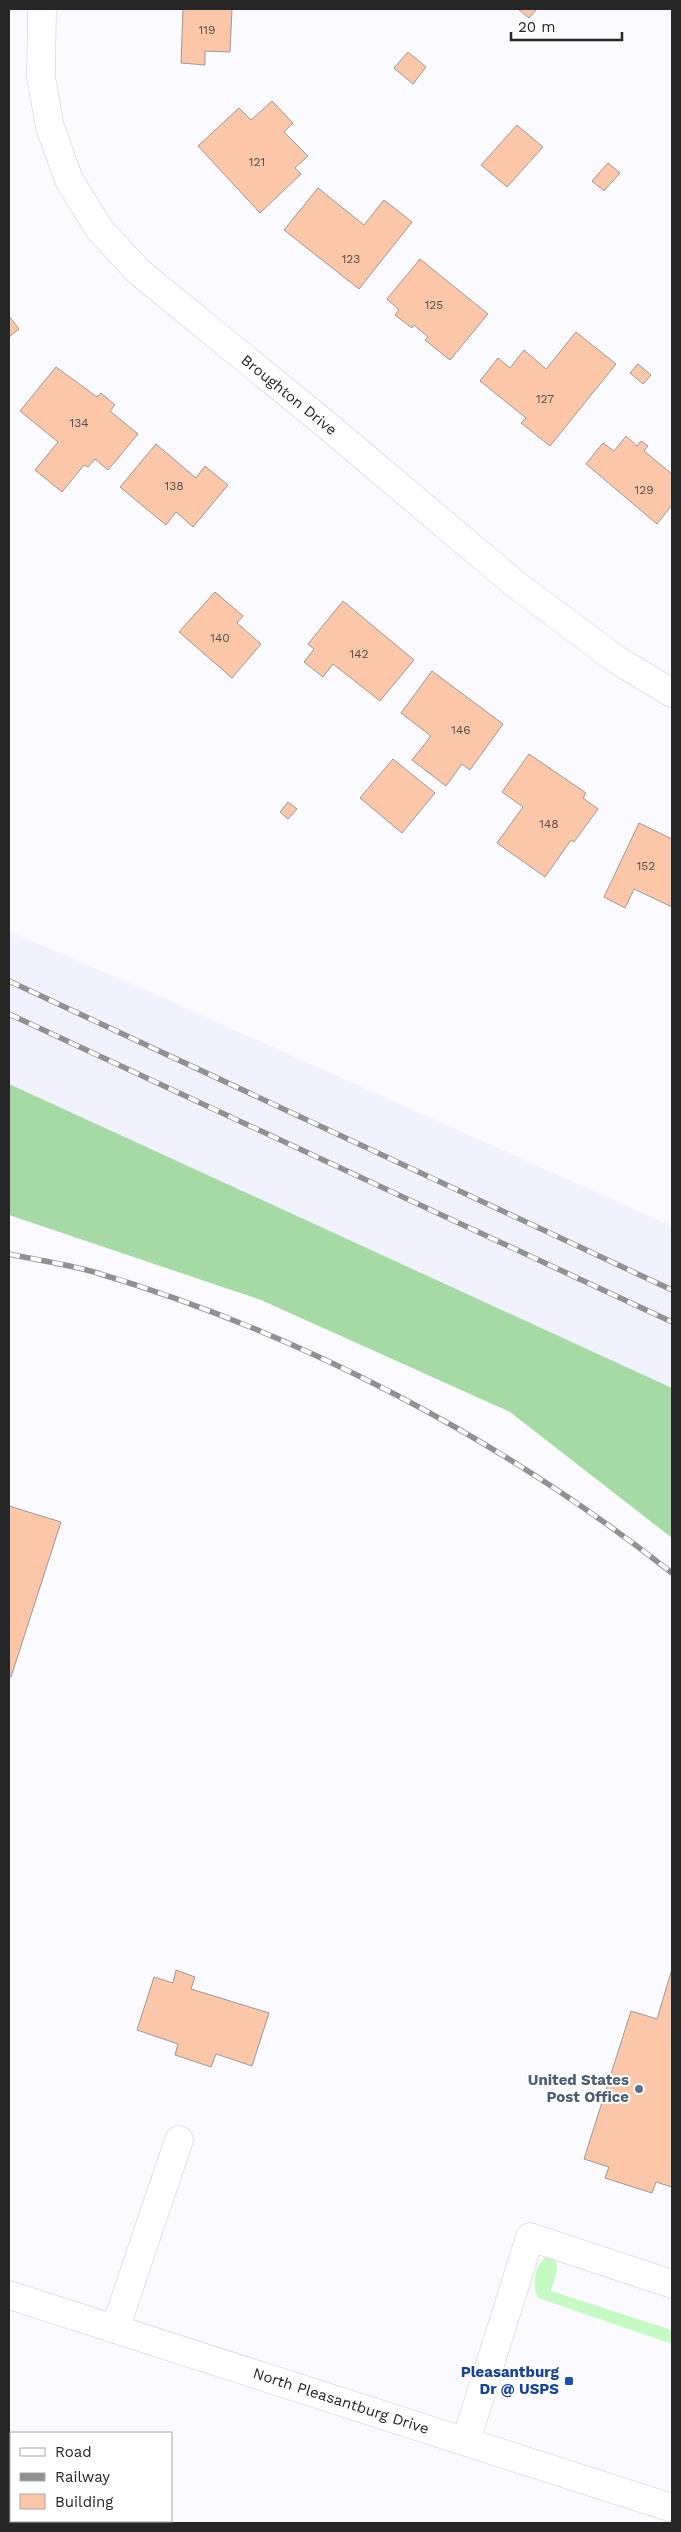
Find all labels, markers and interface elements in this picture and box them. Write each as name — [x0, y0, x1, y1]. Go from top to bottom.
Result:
scale bar — [511, 10, 622, 42]
text: 20 m — [518, 18, 556, 36]
house number: 119 — [199, 23, 215, 37]
house number: 121 — [249, 155, 265, 169]
house number: 123 — [342, 252, 360, 266]
house number: 125 — [425, 298, 443, 312]
street label: Broughton Drive — [237, 351, 341, 439]
house number: 127 — [536, 392, 554, 406]
house number: 134 — [69, 416, 89, 430]
house number: 138 — [164, 479, 184, 493]
house number: 129 — [634, 483, 654, 497]
house number: 140 — [210, 631, 230, 645]
house number: 142 — [349, 647, 369, 661]
house number: 146 — [451, 723, 471, 737]
house number: 148 — [539, 817, 559, 831]
house number: 152 — [637, 859, 655, 873]
place label: United States Post Office — [528, 2071, 629, 2106]
marker: United States Post Office — [633, 2083, 645, 2095]
place label: Pleasantburg Dr @ USPS — [461, 2363, 560, 2398]
street label: North Pleasantburg Drive — [251, 2364, 431, 2438]
marker: Pleasantburg Dr @ USPS — [563, 2375, 575, 2387]
legend — [10, 2432, 172, 2522]
text: Road — [55, 2443, 92, 2461]
text: Railway — [55, 2468, 110, 2486]
text: Building — [55, 2493, 113, 2511]

